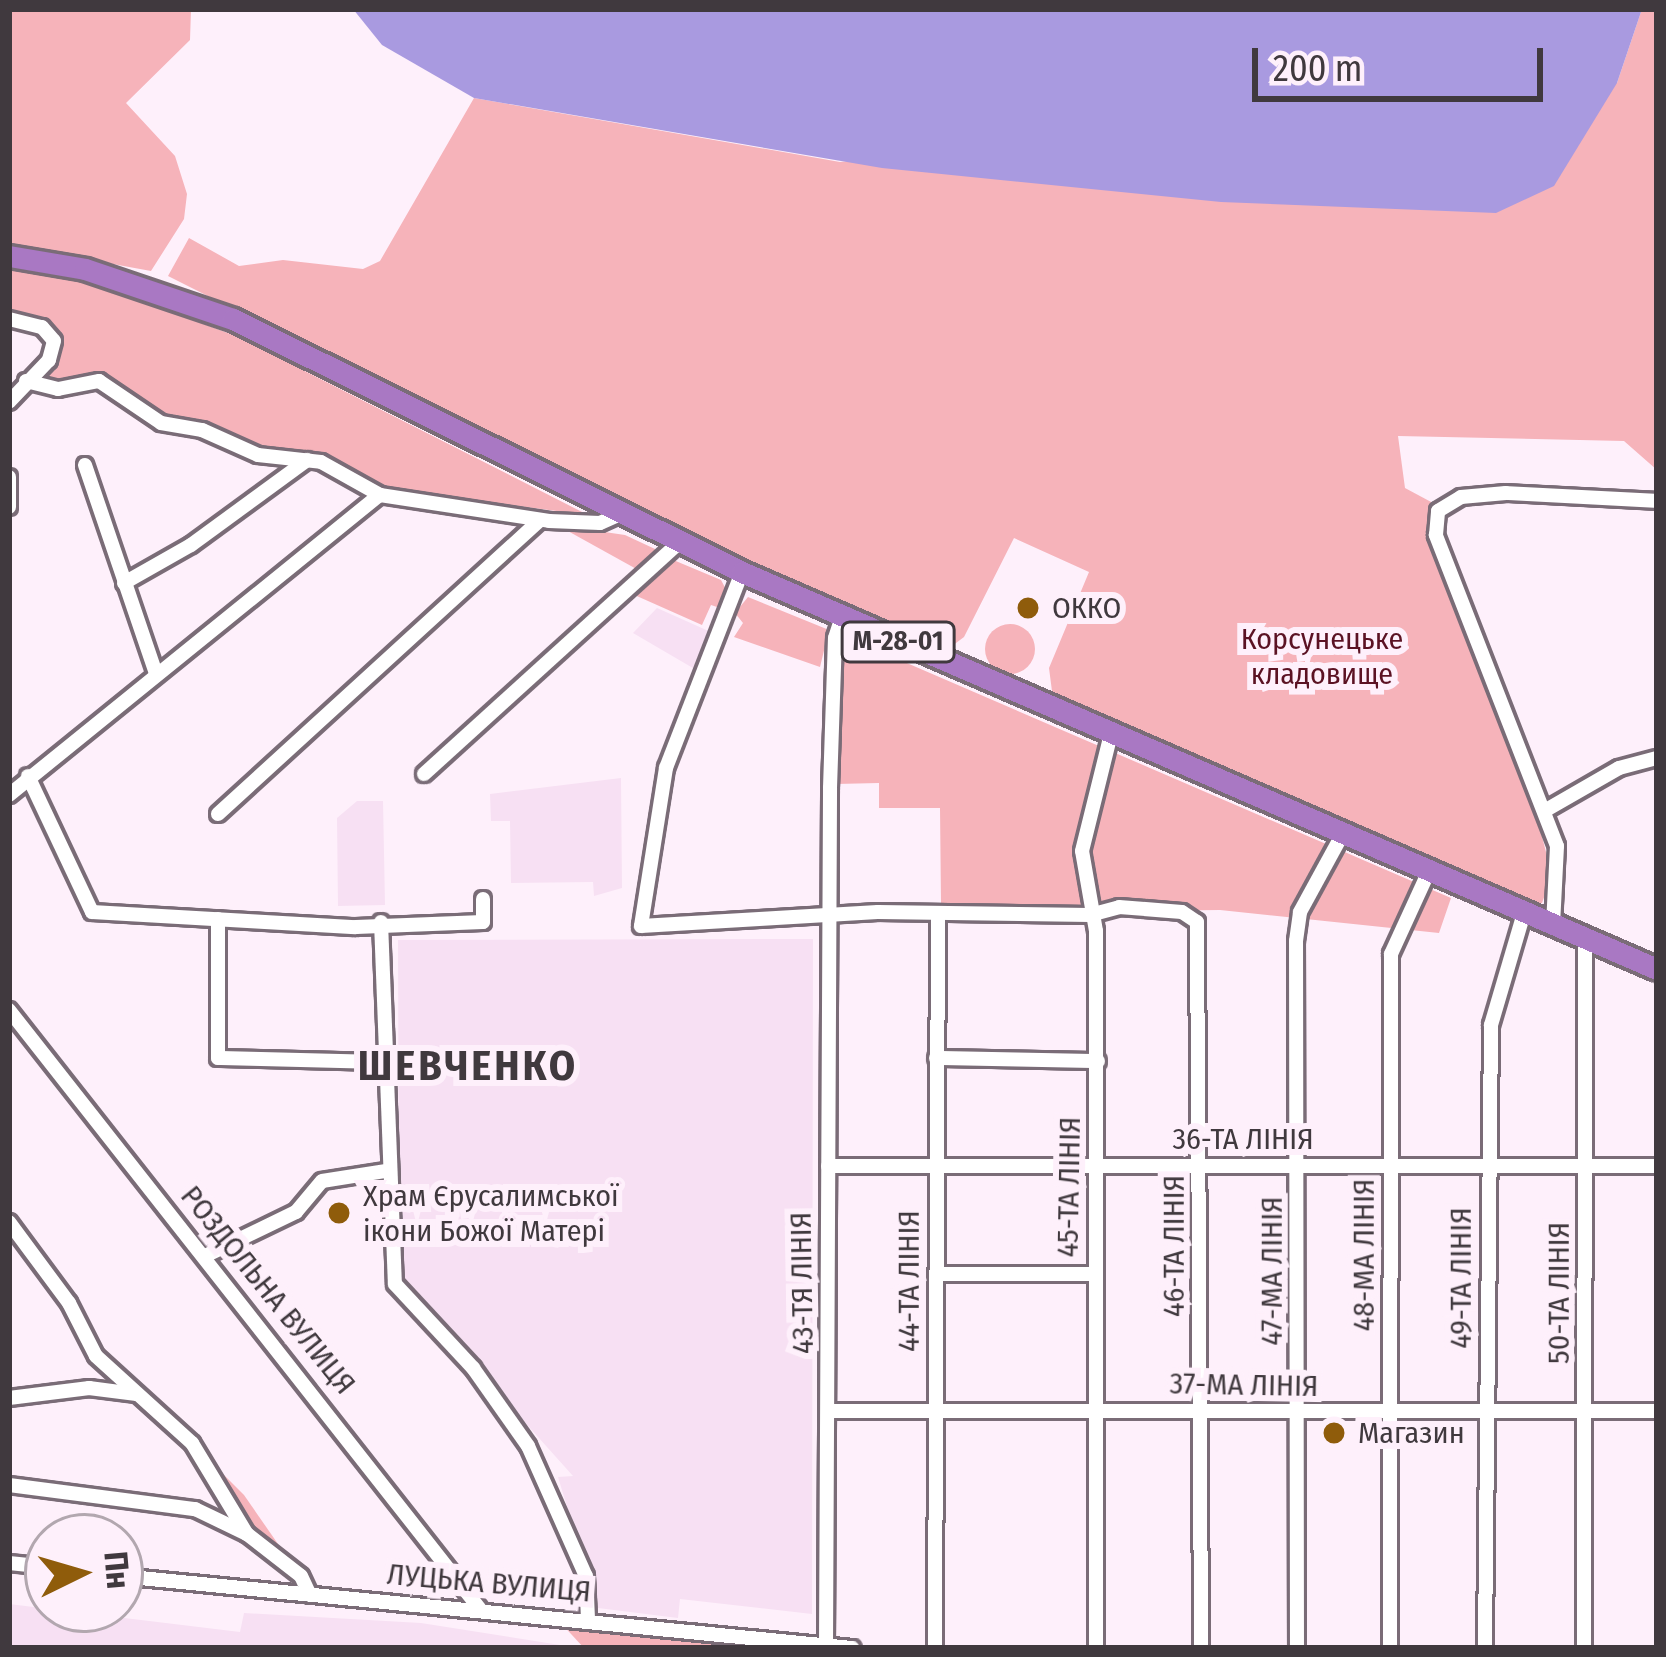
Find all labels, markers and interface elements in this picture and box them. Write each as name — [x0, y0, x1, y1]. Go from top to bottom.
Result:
scale bar — [1258, 24, 1549, 98]
text: 200 m — [1273, 47, 1363, 91]
place label: ОККО — [1052, 590, 1121, 626]
marker: ОККО — [1015, 595, 1041, 621]
road number: М-28-01 — [838, 621, 958, 663]
park label: Корсунецьке кладовище — [1241, 621, 1403, 692]
district label: ШЕВЧЕНКО — [358, 1041, 578, 1091]
street label: 45-ТА ЛІНІЯ — [1050, 1116, 1088, 1258]
street label: 36-ТА ЛІНІЯ — [1172, 1121, 1314, 1157]
street label: 46-ТА ЛІНІЯ — [1156, 1175, 1192, 1317]
place label: Храм Єрусалимської ікони Божої Матері — [363, 1178, 619, 1248]
street label: РОЗДОЛЬНА ВУЛИЦЯ — [173, 1179, 363, 1401]
street label: 48-МА ЛІНІЯ — [1346, 1179, 1382, 1331]
street label: 47-МА ЛІНІЯ — [1254, 1196, 1290, 1346]
marker: Храм Єрусалимської ікони Божої Матері — [326, 1200, 352, 1226]
street label: 49-ТА ЛІНІЯ — [1443, 1207, 1479, 1349]
street label: 44-ТА ЛІНІЯ — [891, 1210, 927, 1352]
street label: 43-ТЯ ЛІНІЯ — [783, 1212, 821, 1354]
street label: 50-ТА ЛІНІЯ — [1541, 1222, 1577, 1364]
street label: 37-МА ЛІНІЯ — [1169, 1366, 1319, 1404]
place label: Магазин — [1358, 1415, 1465, 1451]
marker: Магазин — [1321, 1420, 1347, 1446]
north arrow — [24, 1513, 144, 1633]
text: Пн — [95, 1550, 138, 1590]
street label: ЛУЦЬКА ВУЛИЦЯ — [385, 1556, 593, 1610]

